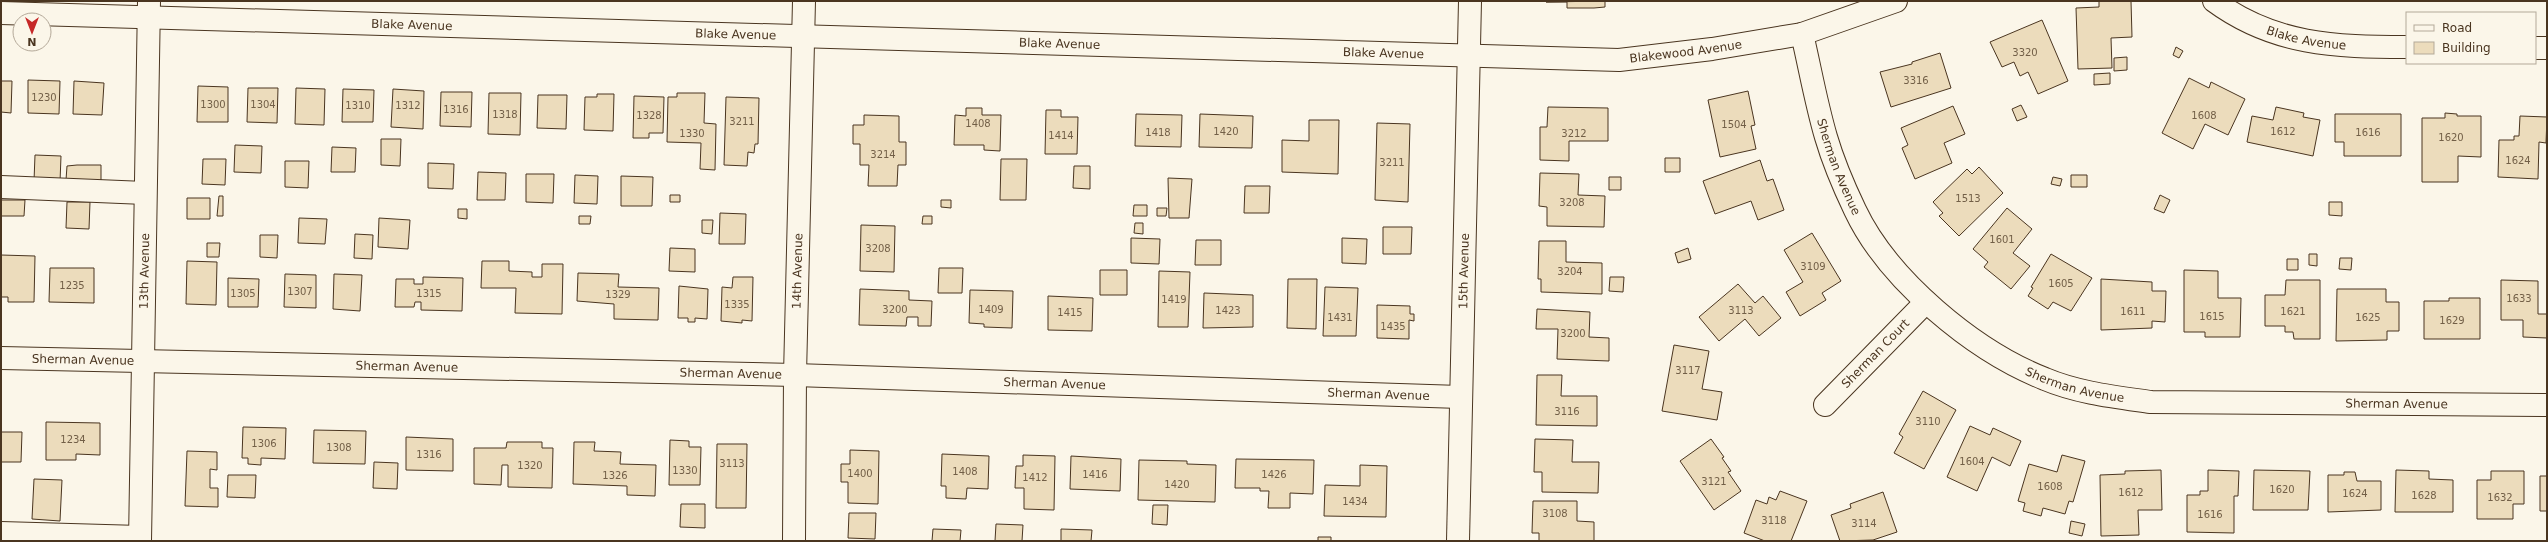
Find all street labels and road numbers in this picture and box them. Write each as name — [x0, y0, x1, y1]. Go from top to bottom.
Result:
street label: Blake Avenue — [371, 17, 453, 33]
street label: Blake Avenue — [2265, 23, 2347, 52]
street label: Blake Avenue — [695, 26, 777, 43]
street label: Blake Avenue — [1019, 36, 1100, 52]
street label: Blakewood Avenue — [1629, 37, 1743, 66]
street label: Blake Avenue — [1343, 45, 1424, 61]
street label: Sherman Avenue — [1814, 117, 1863, 217]
street label: 13th Avenue — [137, 233, 152, 309]
street label: 14th Avenue — [790, 233, 805, 309]
street label: 15th Avenue — [1456, 233, 1472, 309]
street label: Sherman Court — [1839, 316, 1912, 391]
street label: Sherman Avenue — [32, 352, 134, 368]
street label: Sherman Avenue — [356, 359, 458, 375]
street label: Sherman Avenue — [2023, 364, 2125, 405]
street label: Sherman Avenue — [679, 366, 782, 382]
street label: Sherman Avenue — [1003, 375, 1106, 392]
street label: Sherman Avenue — [1327, 386, 1430, 403]
street label: Sherman Avenue — [2345, 396, 2448, 411]

